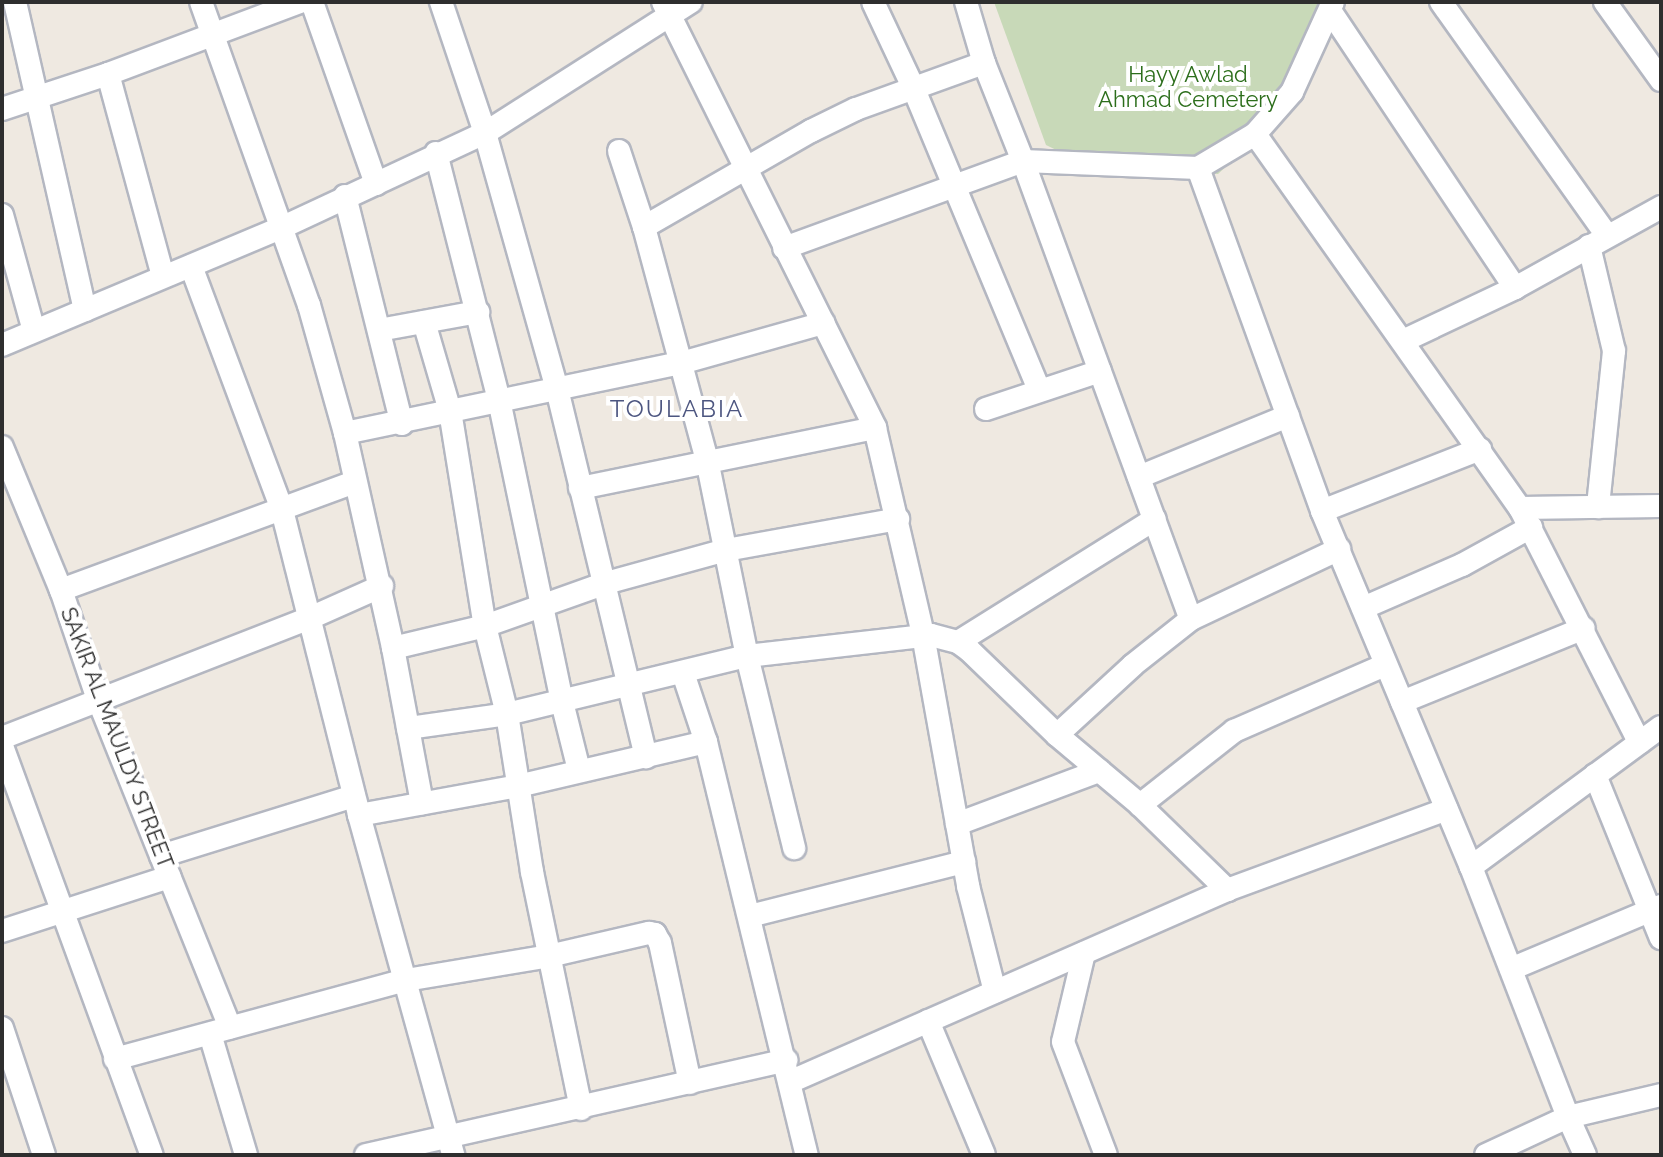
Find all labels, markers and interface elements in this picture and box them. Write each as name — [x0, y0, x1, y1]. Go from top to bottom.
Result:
park label: Hayy Awlad Ahmad Cemetery — [1098, 61, 1278, 112]
district label: TOULABIA — [610, 395, 744, 423]
street label: SAKIR AL MAULDY STREET — [55, 603, 179, 873]

